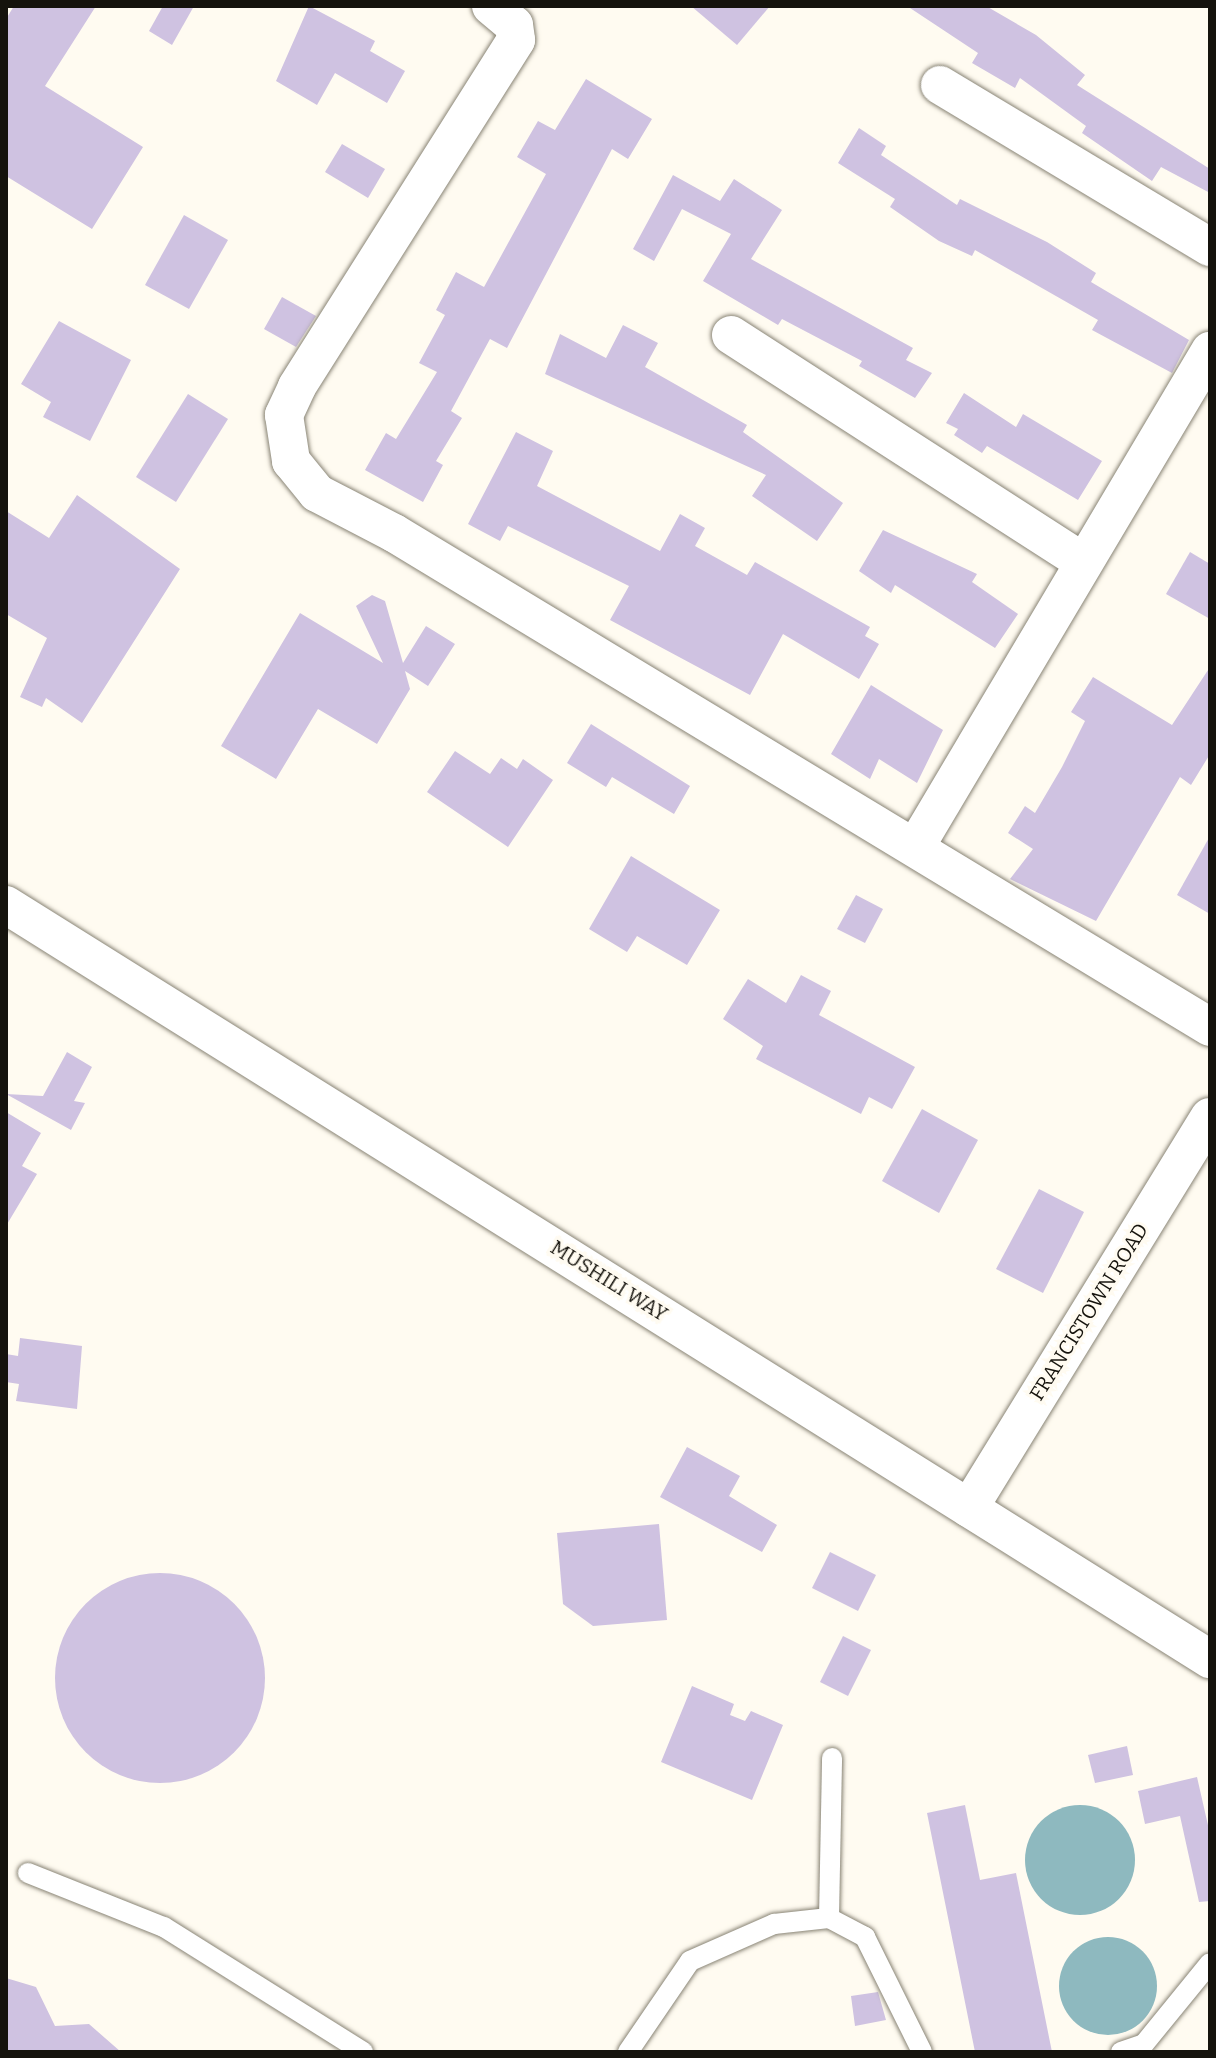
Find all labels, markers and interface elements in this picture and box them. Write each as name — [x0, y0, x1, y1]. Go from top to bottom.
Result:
street label: FRANCISTOWN ROAD — [1025, 1219, 1153, 1405]
street label: MUSHILI WAY — [546, 1235, 672, 1327]

